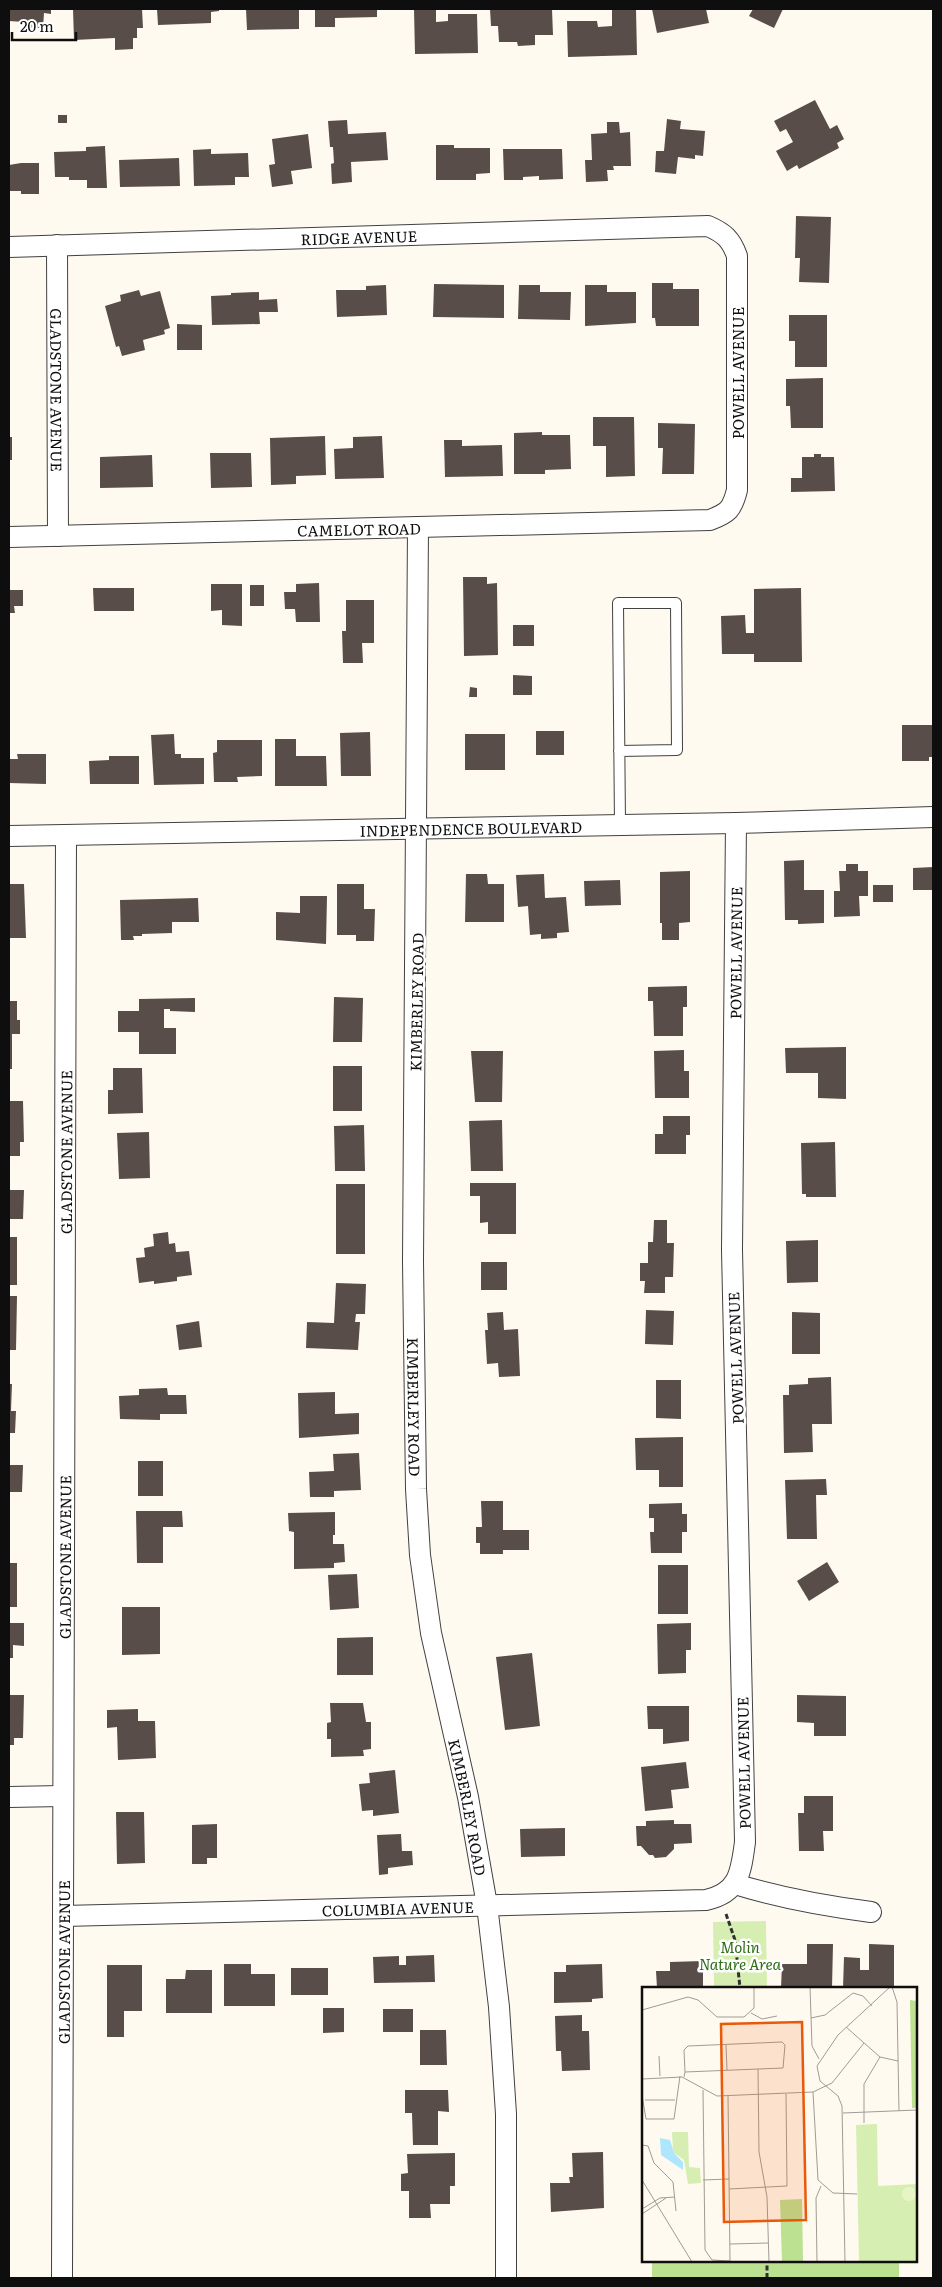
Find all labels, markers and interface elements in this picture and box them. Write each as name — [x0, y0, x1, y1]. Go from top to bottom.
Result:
scale bar — [12, 10, 76, 42]
text: 20 m — [20, 14, 54, 37]
street label: RIDGE AVENUE — [300, 223, 417, 250]
street label: POWELL AVENUE — [726, 307, 749, 439]
street label: GLADSTONE AVENUE — [46, 308, 69, 472]
street label: CAMELOT ROAD — [297, 516, 421, 542]
street label: INDEPENDENCE BOULEVARD — [360, 814, 582, 841]
street label: POWELL AVENUE — [723, 887, 747, 1019]
street label: KIMBERLEY ROAD — [403, 932, 429, 1072]
street label: GLADSTONE AVENUE — [53, 1070, 77, 1234]
street label: POWELL AVENUE — [721, 1291, 749, 1425]
street label: KIMBERLEY ROAD — [403, 1337, 427, 1477]
street label: GLADSTONE AVENUE — [52, 1475, 76, 1639]
street label: POWELL AVENUE — [730, 1697, 756, 1829]
street label: KIMBERLEY ROAD — [444, 1736, 493, 1877]
street label: GLADSTONE AVENUE — [51, 1880, 75, 2044]
street label: COLUMBIA AVENUE — [322, 1894, 474, 1921]
park label: Molin Nature Area — [699, 1935, 781, 1975]
inset map — [642, 1987, 917, 2262]

